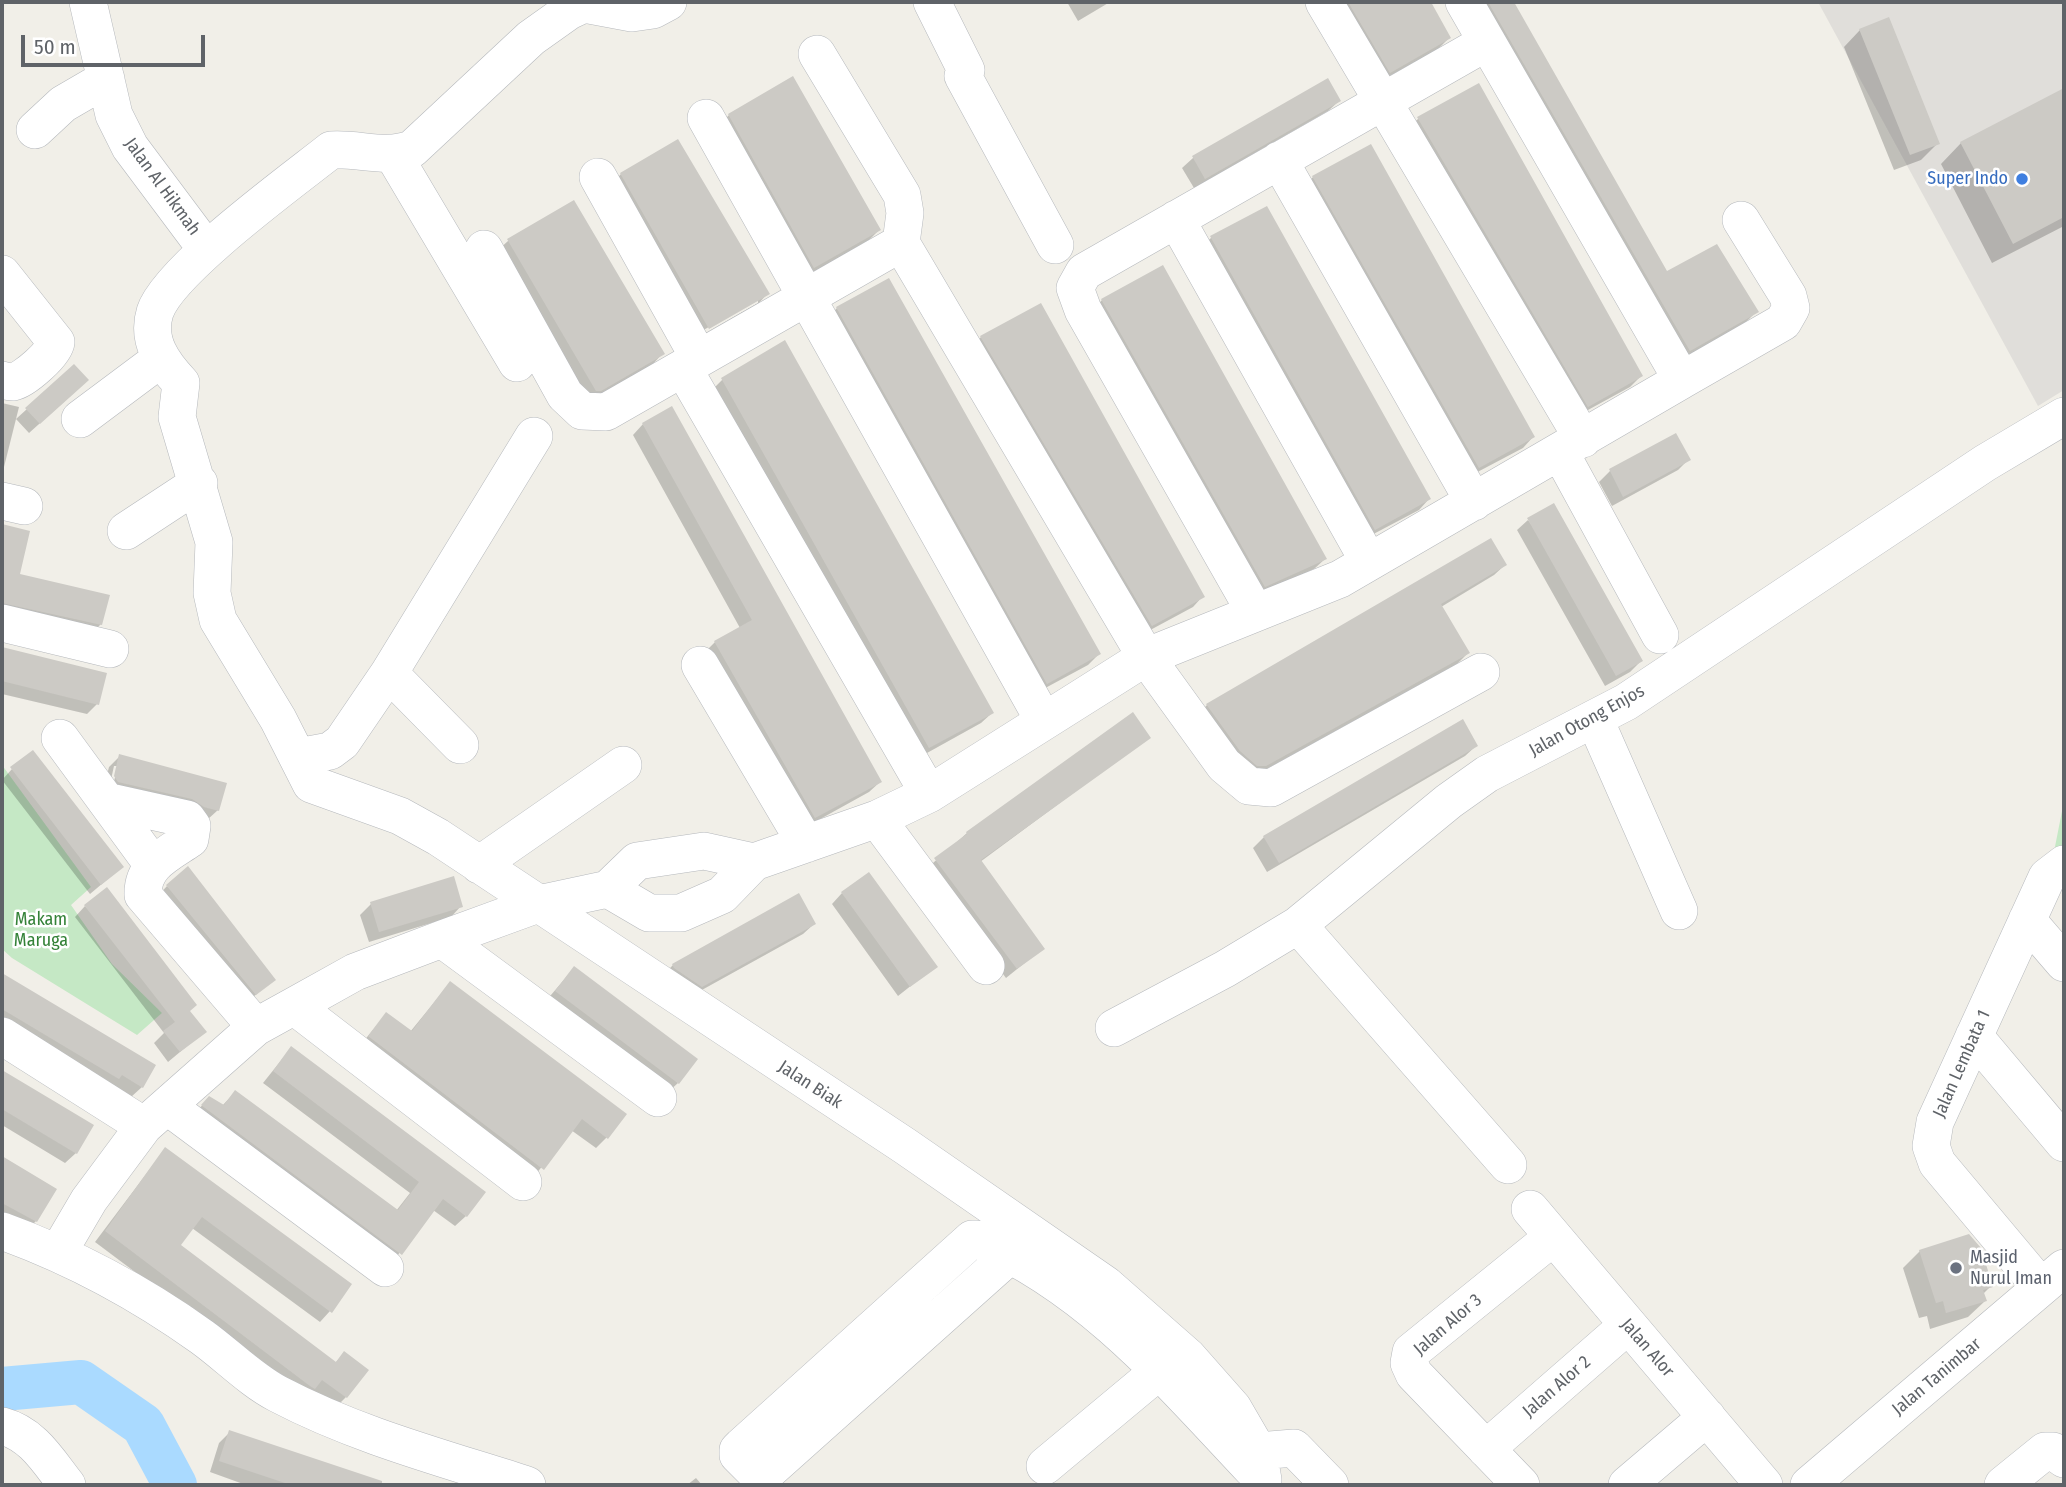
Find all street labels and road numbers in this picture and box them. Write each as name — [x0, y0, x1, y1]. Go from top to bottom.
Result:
street label: Jalan Al Hikmah — [119, 134, 205, 240]
street label: Jalan Otong Enjos — [1525, 680, 1649, 762]
street label: Jalan Lembata 1 — [1929, 1007, 1995, 1121]
street label: Jalan Biak — [774, 1056, 846, 1114]
street label: Jalan Alor 3 — [1410, 1290, 1486, 1360]
street label: Jalan Alor — [1616, 1314, 1678, 1382]
street label: Jalan Tanimbar — [1888, 1334, 1986, 1420]
street label: Jalan Alor 2 — [1519, 1352, 1595, 1422]

